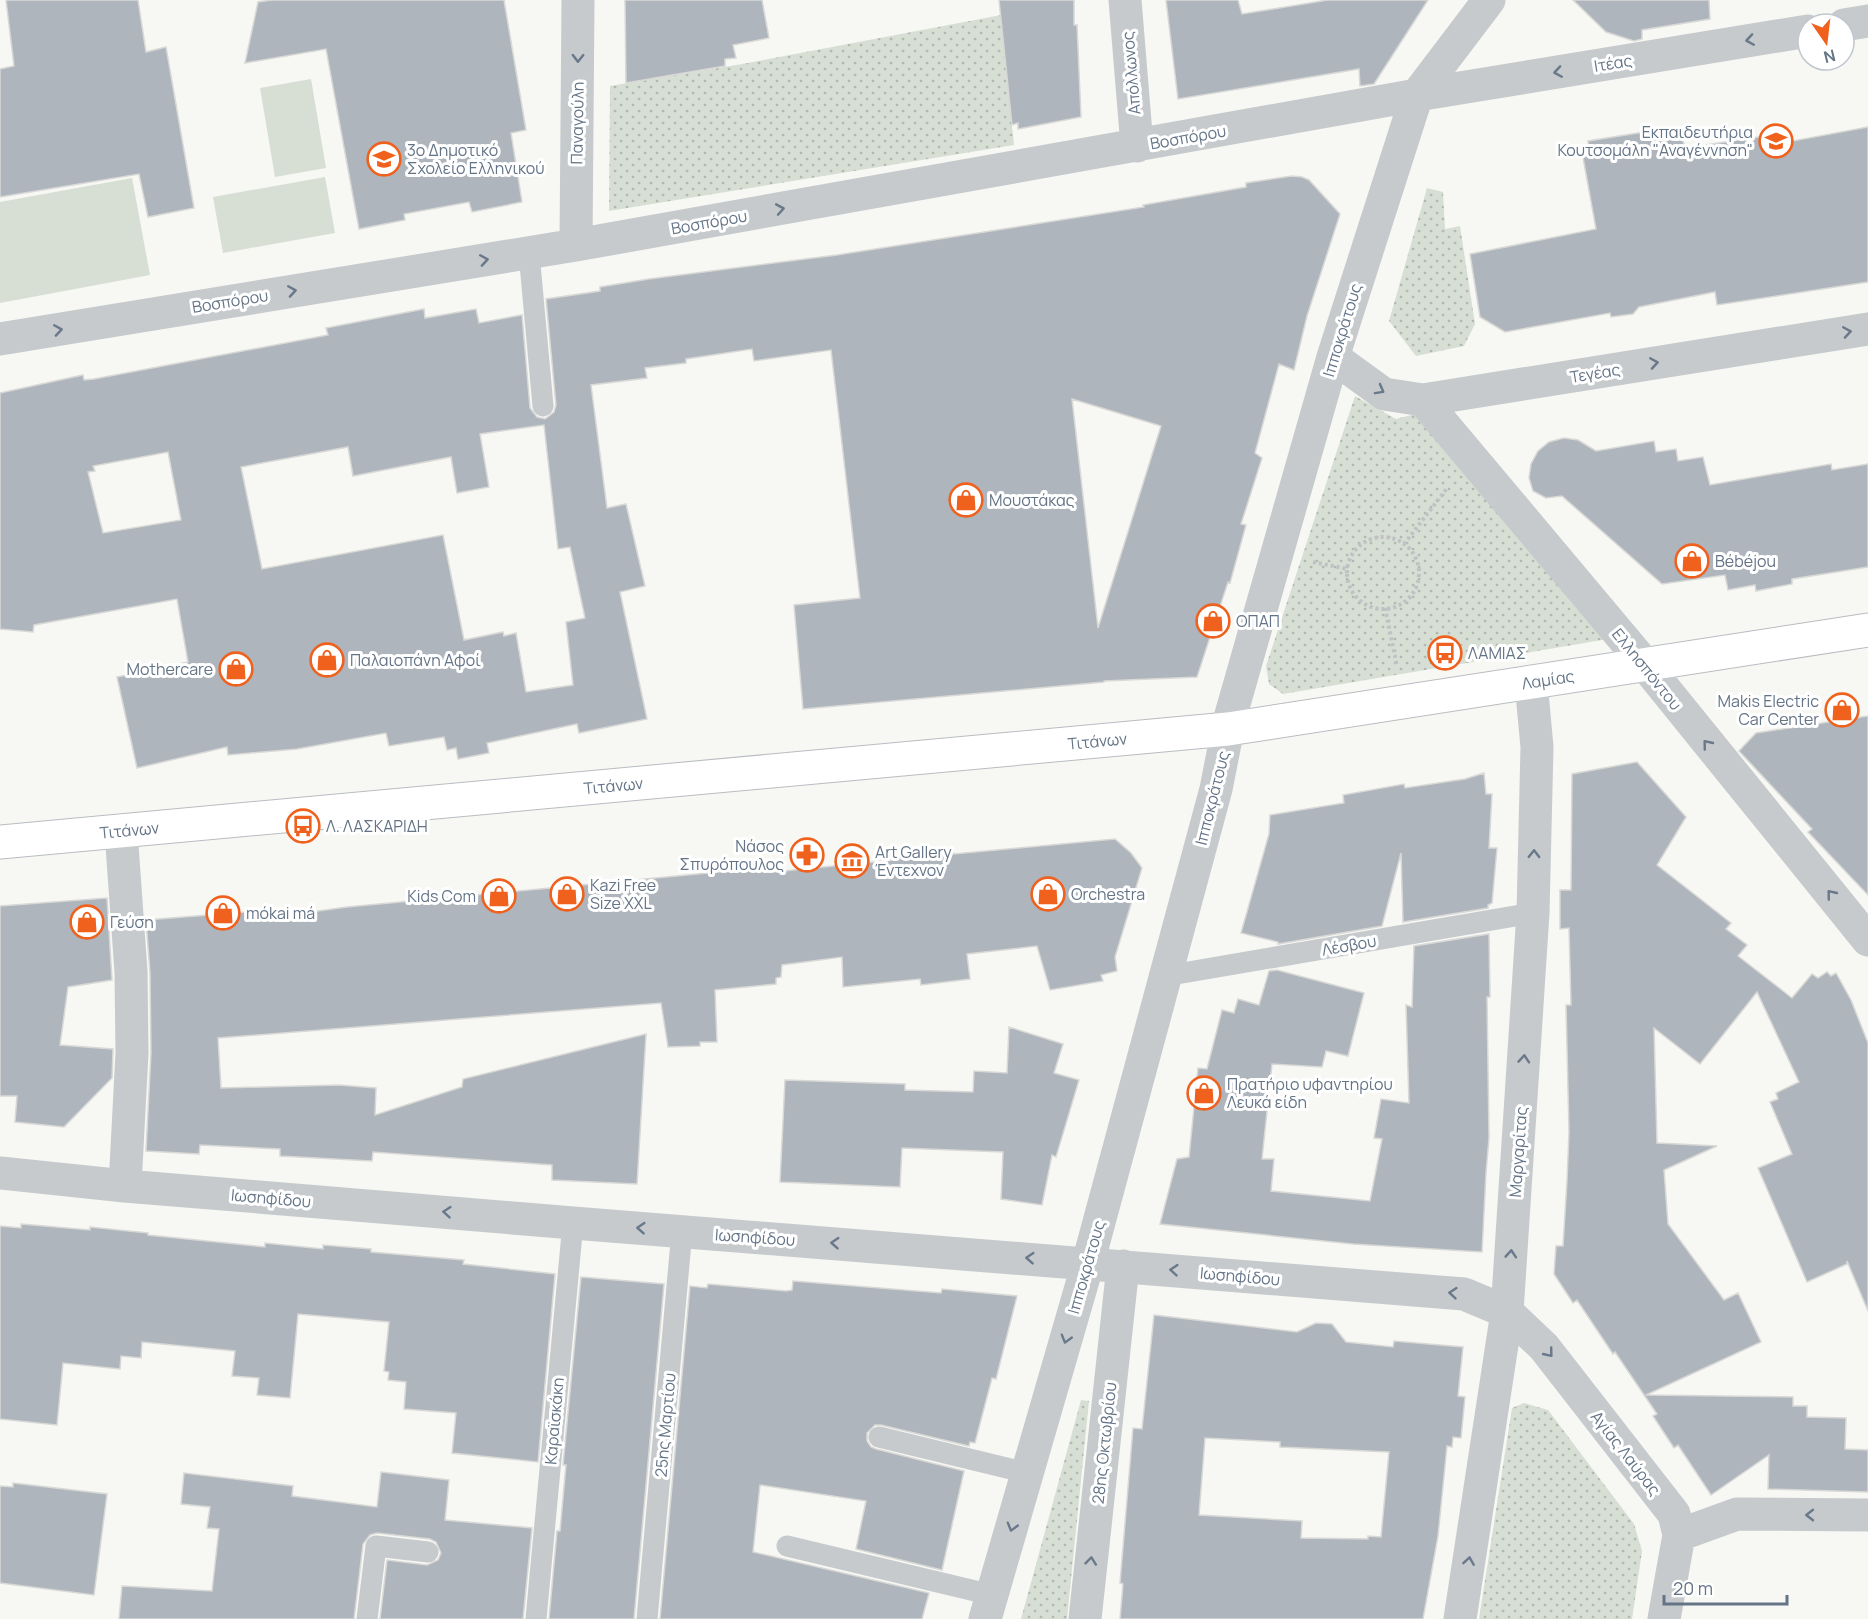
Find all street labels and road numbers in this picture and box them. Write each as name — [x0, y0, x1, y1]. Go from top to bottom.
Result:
street label: Απόλλωνος — [1116, 30, 1146, 115]
street label: Ιτέας — [1592, 49, 1634, 77]
street label: Παναγούλη — [565, 81, 589, 165]
street label: Βοσπόρου — [1148, 119, 1228, 155]
street label: Βοσπόρου — [669, 204, 749, 240]
street label: Ιπποκράτους — [1317, 280, 1367, 379]
street label: Βοσπόρου — [190, 284, 270, 318]
street label: Τεγέας — [1568, 358, 1622, 388]
street label: Ελλησπόντου — [1607, 623, 1687, 715]
street label: Λαμίας — [1520, 665, 1576, 694]
street label: Τιτάνων — [1067, 727, 1128, 755]
street label: Ιπποκράτους — [1190, 748, 1234, 848]
street label: Τιτάνων — [583, 772, 644, 799]
street label: Τιτάνων — [99, 816, 160, 844]
street label: Λέσβου — [1320, 929, 1378, 961]
street label: Μαργαρίτας — [1504, 1106, 1532, 1198]
street label: Ιωσηφίδου — [230, 1184, 312, 1212]
street label: Ιπποκράτους — [1062, 1217, 1110, 1316]
street label: Ιωσηφίδου — [714, 1223, 796, 1251]
street label: Ιωσηφίδου — [1199, 1262, 1281, 1290]
street label: 25ης Μαρτίου — [649, 1372, 681, 1478]
street label: Καραϊσκάκη — [539, 1376, 569, 1466]
street label: 28ης Οκτωβρίου — [1087, 1381, 1121, 1505]
street label: Αγίας Λαύρας — [1586, 1406, 1666, 1500]

